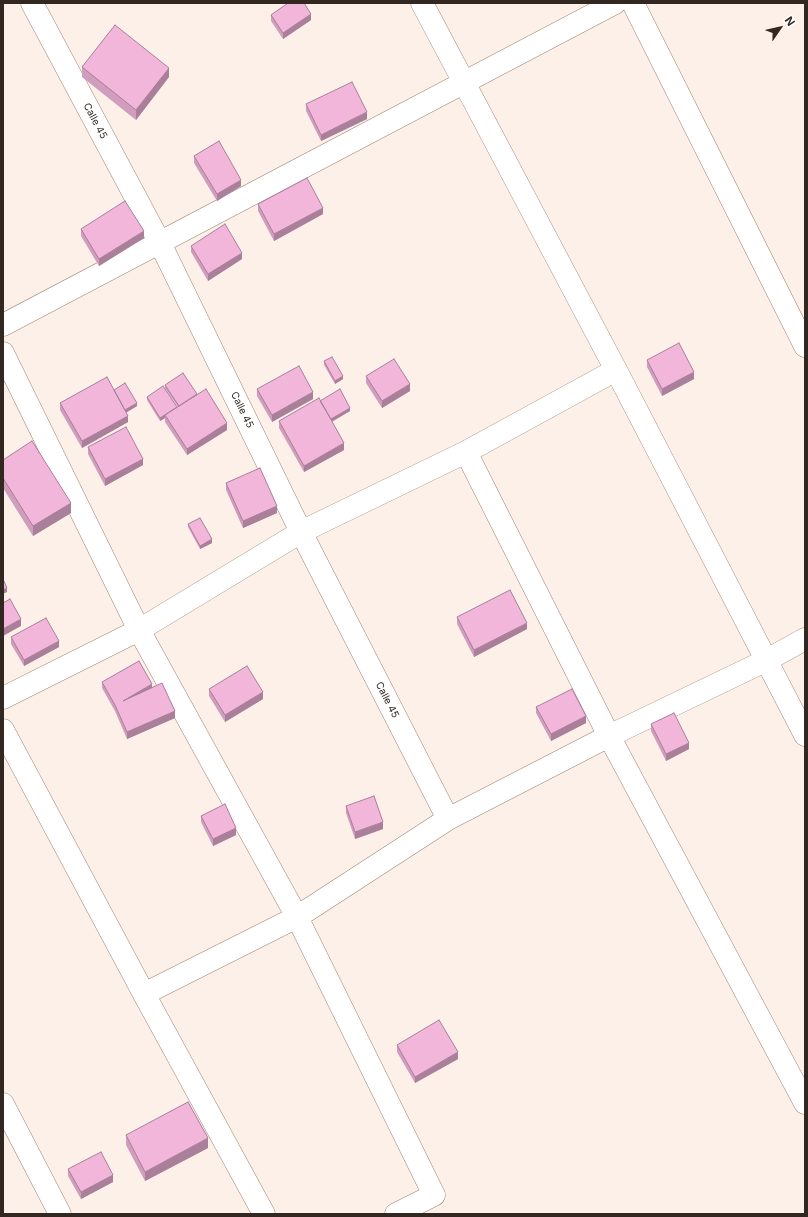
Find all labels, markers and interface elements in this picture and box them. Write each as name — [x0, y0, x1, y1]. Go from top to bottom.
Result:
north arrow — [760, 8, 800, 48]
text: N — [782, 14, 798, 29]
street label: Calle 45 — [81, 101, 109, 141]
street label: Calle 45 — [228, 390, 256, 430]
street label: Calle 45 — [373, 680, 401, 720]

